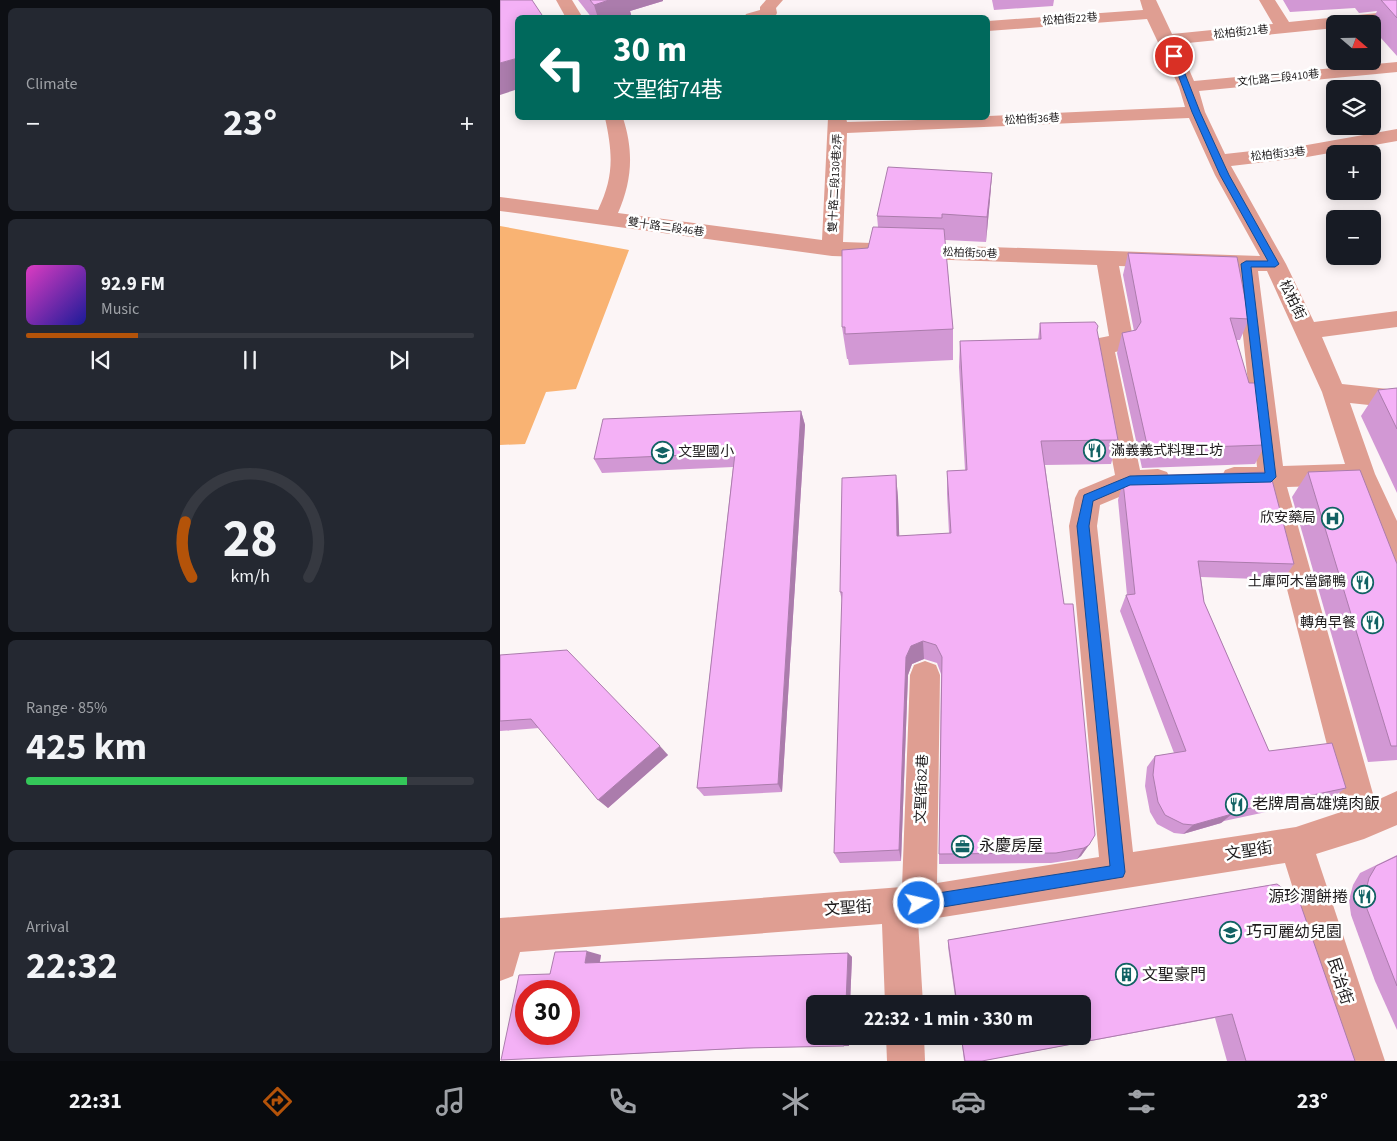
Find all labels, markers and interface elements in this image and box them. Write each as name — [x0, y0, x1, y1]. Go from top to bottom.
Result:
street label: 松柏街22巷 — [1042, 10, 1098, 28]
north arrow — [1326, 15, 1381, 70]
map controls — [1326, 15, 1381, 265]
street label: 松柏街21巷 — [1213, 22, 1269, 42]
text: 30 m — [613, 25, 687, 75]
icon: left — [530, 35, 595, 100]
pin — [1153, 35, 1195, 77]
icon: arrive — [1160, 42, 1188, 70]
street label: 文化路二段410巷 — [1236, 66, 1320, 90]
text: Climate — [26, 73, 77, 95]
text: 文聖街74巷 — [613, 74, 723, 106]
button: layers — [1326, 80, 1381, 135]
text: 23° — [223, 96, 277, 150]
text: − — [26, 104, 40, 144]
text: + — [460, 104, 474, 144]
street label: 松柏街36巷 — [1004, 110, 1060, 128]
street label: 雙十路二段130巷2弄 — [825, 133, 845, 233]
street label: 松柏街33巷 — [1250, 144, 1306, 164]
button: + — [1326, 145, 1381, 200]
button: − — [1326, 210, 1381, 265]
street label: 雙十路二段46巷 — [627, 214, 705, 240]
street label: 松柏街50巷 — [942, 245, 998, 261]
text: 92.9 FM — [101, 271, 165, 298]
street label: 松柏街 — [1274, 277, 1310, 323]
text: Music — [101, 298, 139, 320]
icon: previous — [87, 346, 115, 374]
icon: pause — [236, 346, 264, 374]
icon: next — [385, 346, 413, 374]
restaurant icon: 滿義義式料理工坊 — [1083, 439, 1107, 463]
school or university icon: 文聖國小 — [650, 440, 674, 464]
place label: 滿義義式料理工坊 — [1111, 441, 1223, 461]
place label: 文聖國小 — [678, 442, 734, 462]
text: 28 — [223, 503, 277, 577]
hospital icon: 欣安藥局 — [1320, 506, 1344, 530]
place label: 欣安藥局 — [1260, 508, 1316, 528]
text: km/h — [230, 564, 270, 589]
restaurant icon: 土庫阿木當歸鴨 — [1350, 570, 1374, 594]
place label: 土庫阿木當歸鴨 — [1248, 572, 1346, 592]
restaurant icon: 轉角早餐 — [1360, 611, 1384, 635]
place label: 轉角早餐 — [1300, 613, 1356, 633]
text: Range · 85% — [26, 697, 107, 719]
text: 425 km — [26, 720, 147, 774]
street label: 文聖街82巷 — [911, 754, 933, 824]
restaurant icon: 老牌周高雄燒肉飯 — [1224, 792, 1248, 816]
place label: 老牌周高雄燒肉飯 — [1252, 793, 1380, 815]
office icon: 永慶房屋 — [951, 834, 975, 858]
place label: 永慶房屋 — [979, 835, 1043, 857]
street label: 文聖街 — [1224, 836, 1274, 866]
position arrow — [892, 876, 944, 928]
restaurant icon: 源珍潤餅捲 — [1352, 885, 1376, 909]
place label: 源珍潤餅捲 — [1268, 886, 1348, 908]
street label: 文聖街 — [823, 895, 873, 921]
text: Arrival — [26, 916, 69, 938]
school or university icon: 巧可麗幼兒園 — [1218, 920, 1242, 944]
place label: 巧可麗幼兒園 — [1246, 921, 1342, 943]
text: 22:32 — [26, 939, 118, 993]
street label: 民治街 — [1322, 955, 1358, 1007]
building icon: 文聖豪門 — [1114, 963, 1138, 987]
place label: 文聖豪門 — [1142, 964, 1206, 986]
speed limit sign: 30 — [515, 980, 580, 1045]
text: 22:32 · 1 min · 330 m — [864, 1006, 1033, 1033]
icon: directions — [260, 1084, 295, 1119]
icon: music — [433, 1084, 468, 1119]
icon: phone — [605, 1084, 640, 1119]
icon: climate — [778, 1084, 813, 1119]
icon: car — [951, 1084, 986, 1119]
icon: filters — [1124, 1084, 1159, 1119]
text: 22:31 — [69, 1085, 122, 1117]
text: 23° — [1297, 1085, 1328, 1117]

